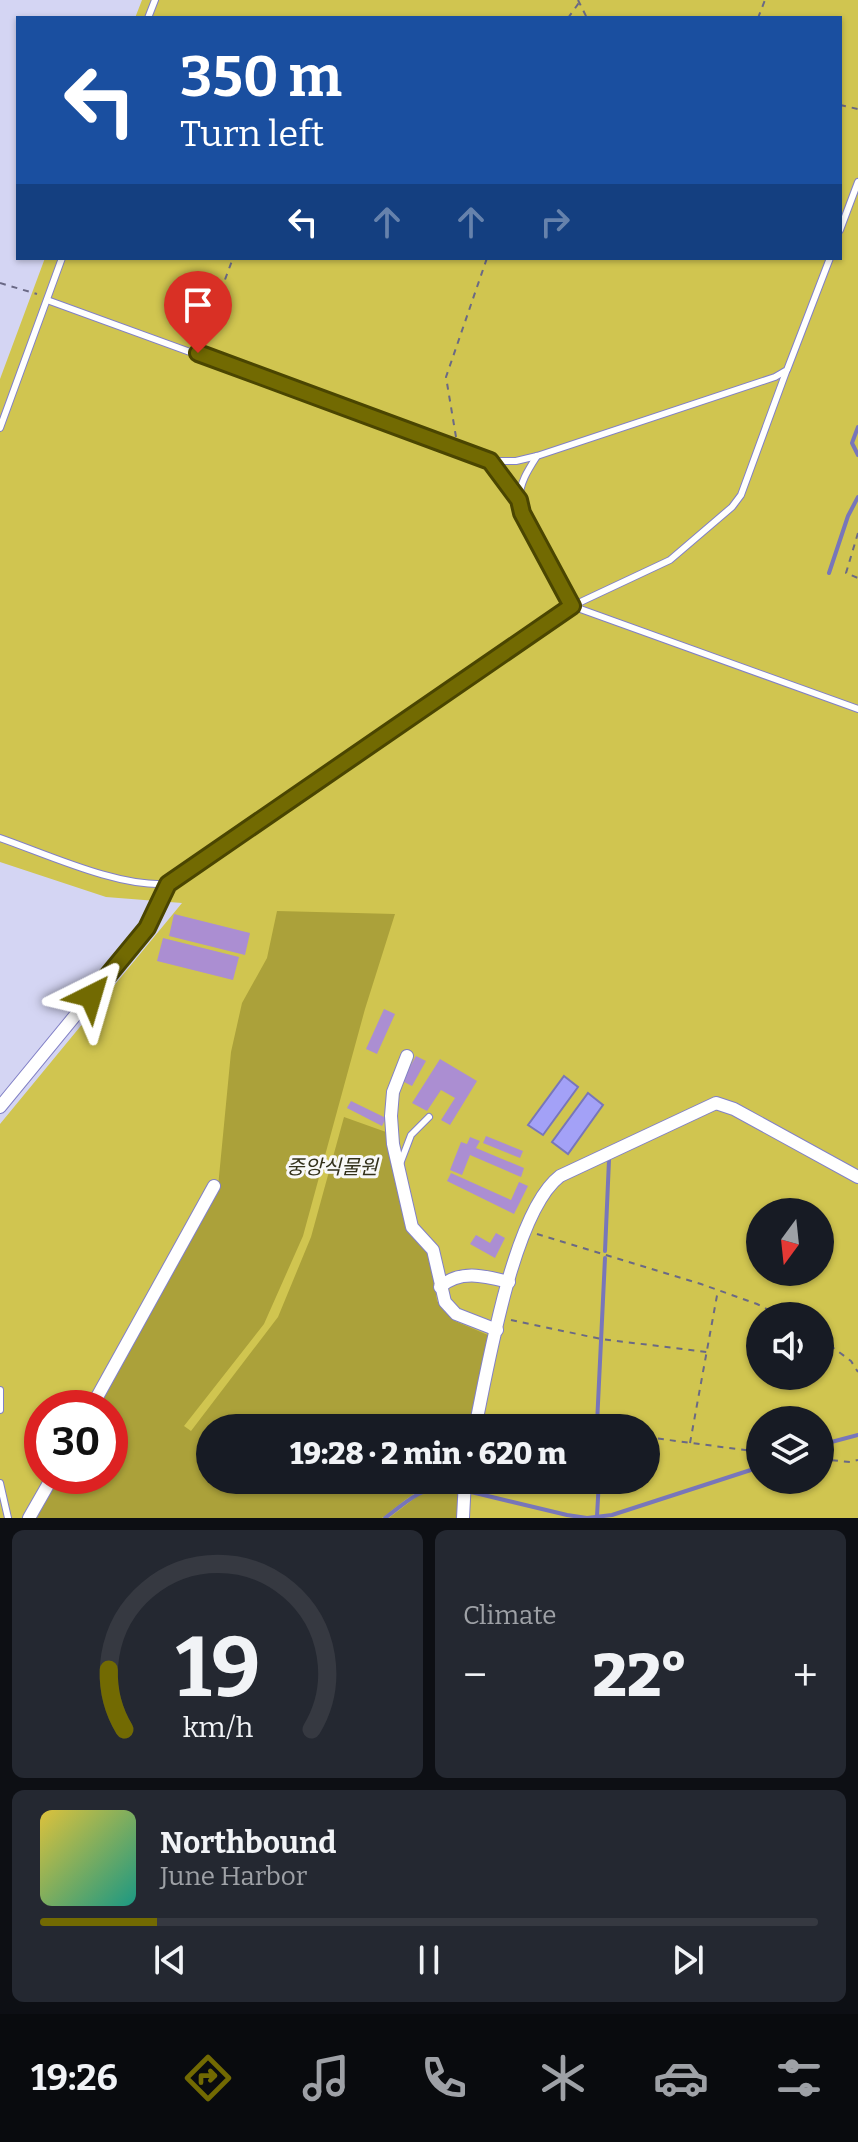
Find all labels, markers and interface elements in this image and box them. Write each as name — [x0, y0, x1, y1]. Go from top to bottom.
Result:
text: 350 m — [180, 44, 342, 111]
icon: left — [48, 48, 152, 152]
text: Turn left — [180, 112, 324, 156]
icon: left — [281, 200, 325, 244]
icon: ahead — [365, 200, 409, 244]
icon: ahead — [449, 200, 493, 244]
icon: right — [533, 200, 577, 244]
pin — [164, 271, 232, 353]
icon: arrive — [176, 283, 220, 327]
position arrow — [49, 954, 133, 1038]
park label: 중앙식물원 — [286, 1155, 380, 1179]
north arrow — [746, 1198, 834, 1286]
map controls — [746, 1198, 834, 1494]
button: sound — [746, 1302, 834, 1390]
speed limit sign: 30 — [24, 1390, 128, 1494]
button: layers — [746, 1406, 834, 1494]
text: 19:28 · 2 min · 620 m — [290, 1436, 566, 1472]
text: Climate — [463, 1600, 557, 1631]
text: 19 — [175, 1618, 260, 1718]
text: 22° — [593, 1640, 688, 1712]
text: − — [463, 1649, 487, 1702]
text: + — [793, 1649, 818, 1702]
text: km/h — [182, 1710, 253, 1745]
text: Northbound — [160, 1825, 336, 1861]
text: June Harbor — [160, 1861, 307, 1892]
icon: previous — [148, 1938, 192, 1982]
icon: pause — [407, 1938, 451, 1982]
icon: next — [666, 1938, 710, 1982]
icon: directions — [180, 2050, 236, 2106]
icon: music — [298, 2050, 354, 2106]
icon: phone — [416, 2050, 472, 2106]
icon: climate — [535, 2050, 591, 2106]
icon: car — [653, 2050, 709, 2106]
icon: filters — [771, 2050, 827, 2106]
text: 19:26 — [31, 2056, 118, 2100]

